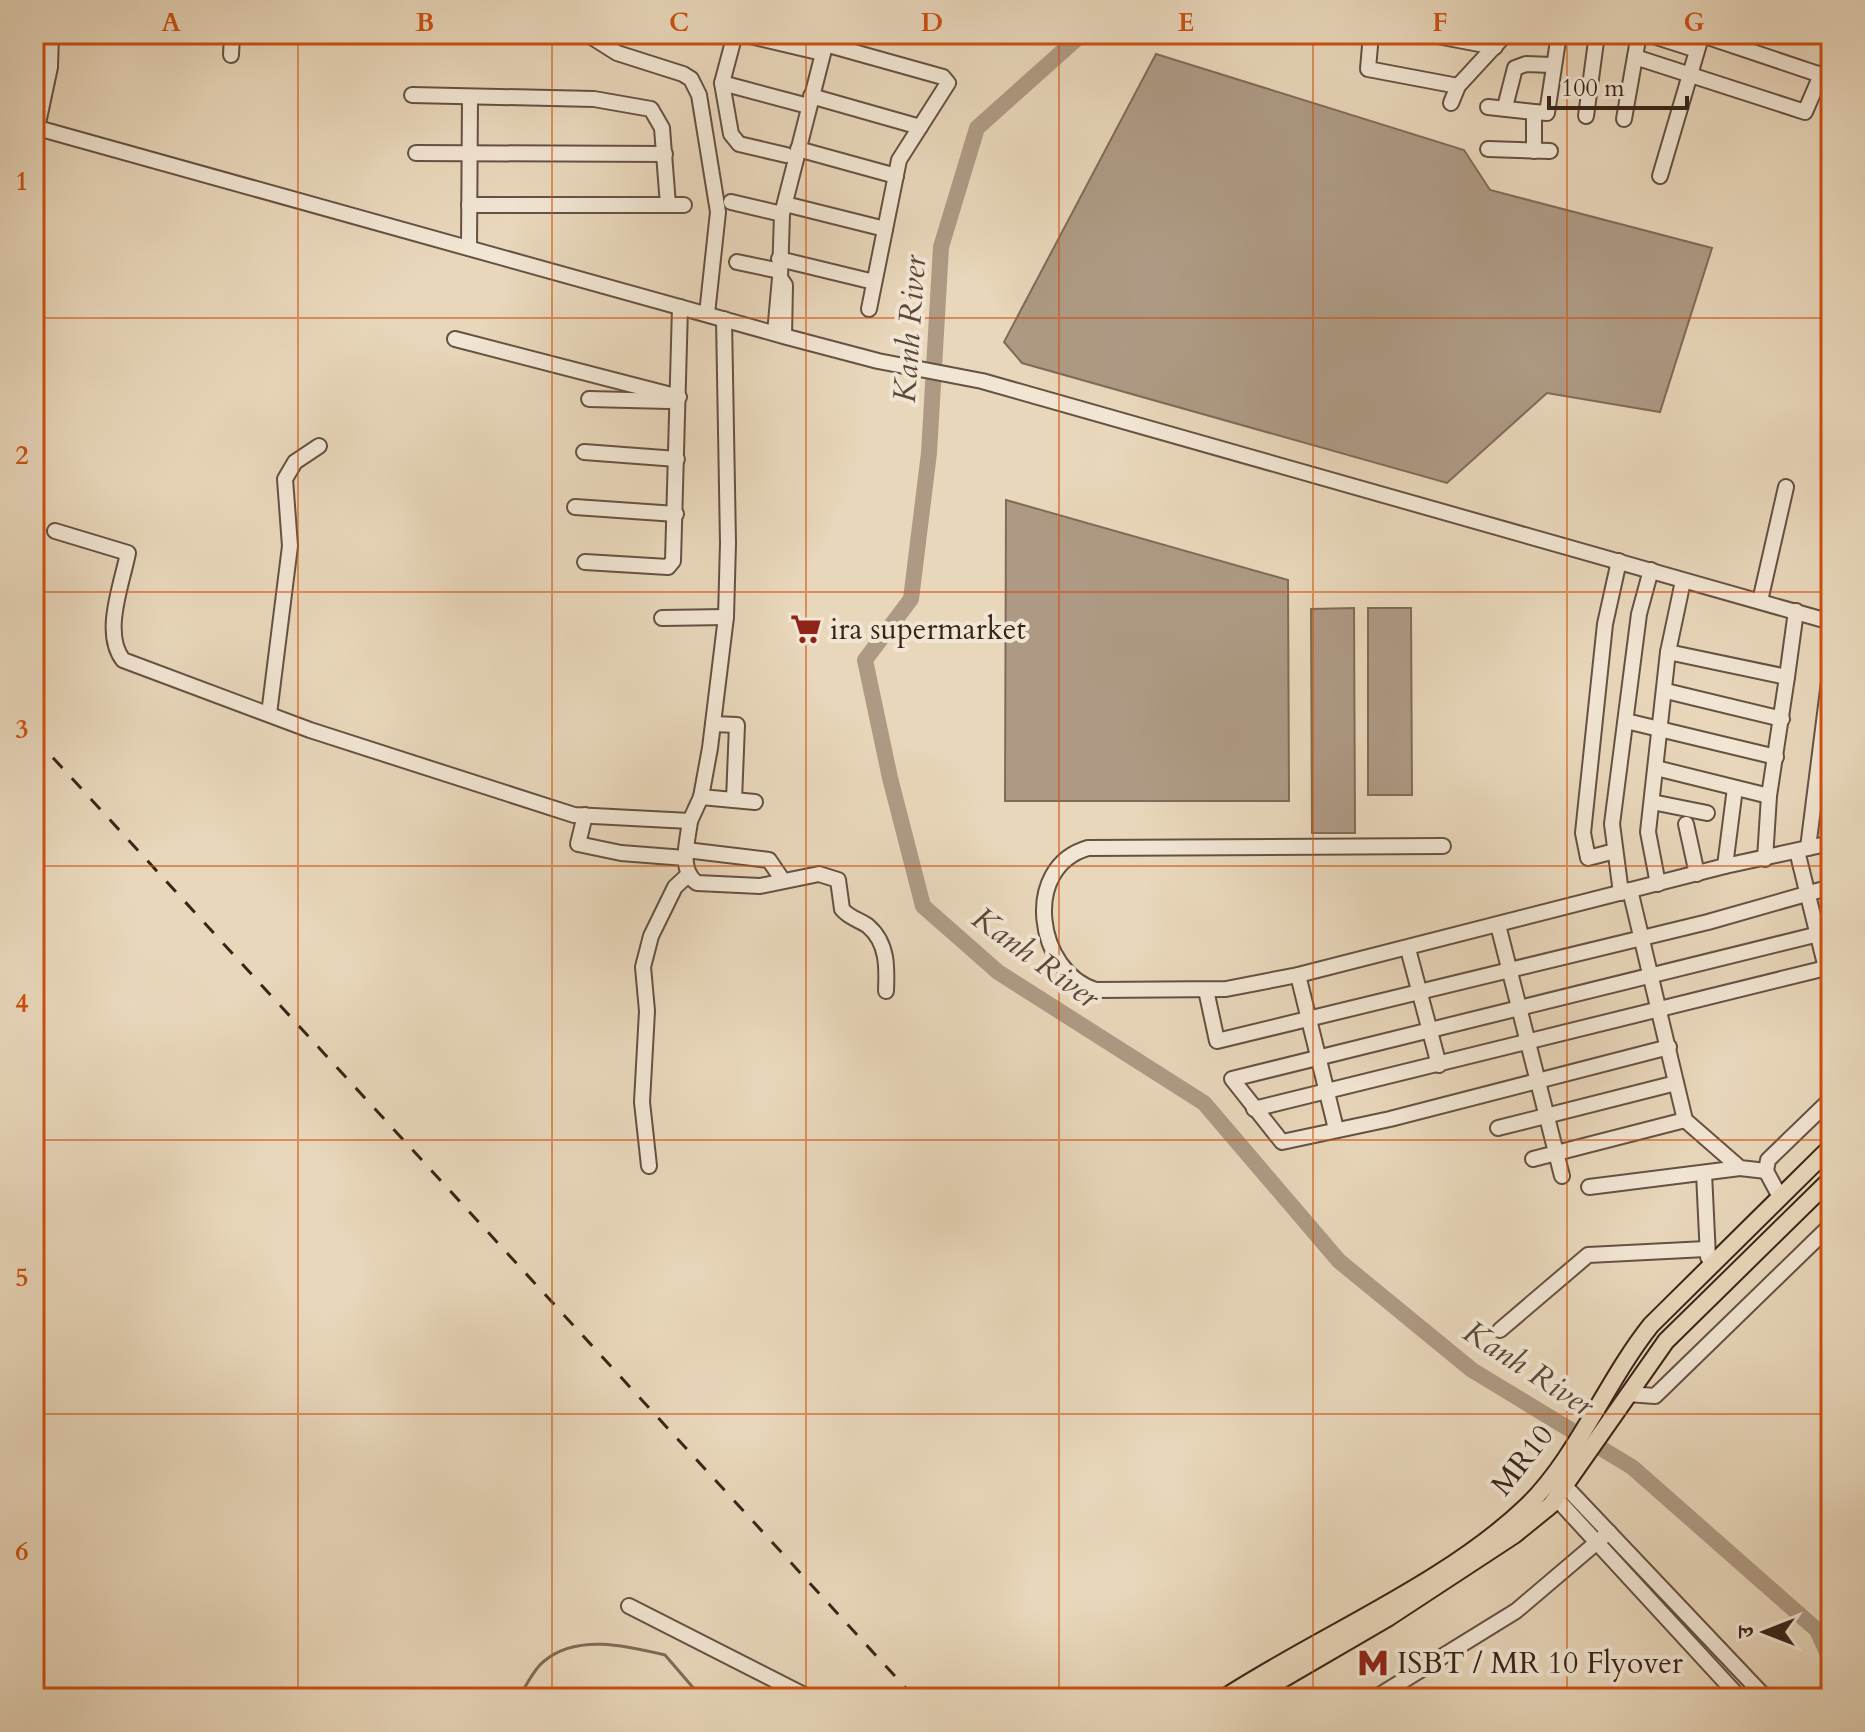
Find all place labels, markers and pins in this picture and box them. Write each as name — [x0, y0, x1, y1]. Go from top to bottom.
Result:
place label: ira supermarket — [830, 609, 1026, 650]
supermarket icon: ira supermarket — [789, 612, 823, 646]
place label: ISBT / MR 10 Flyover — [1397, 1643, 1683, 1684]
metro station icon: ISBT / MR 10 Flyover — [1356, 1646, 1390, 1680]

